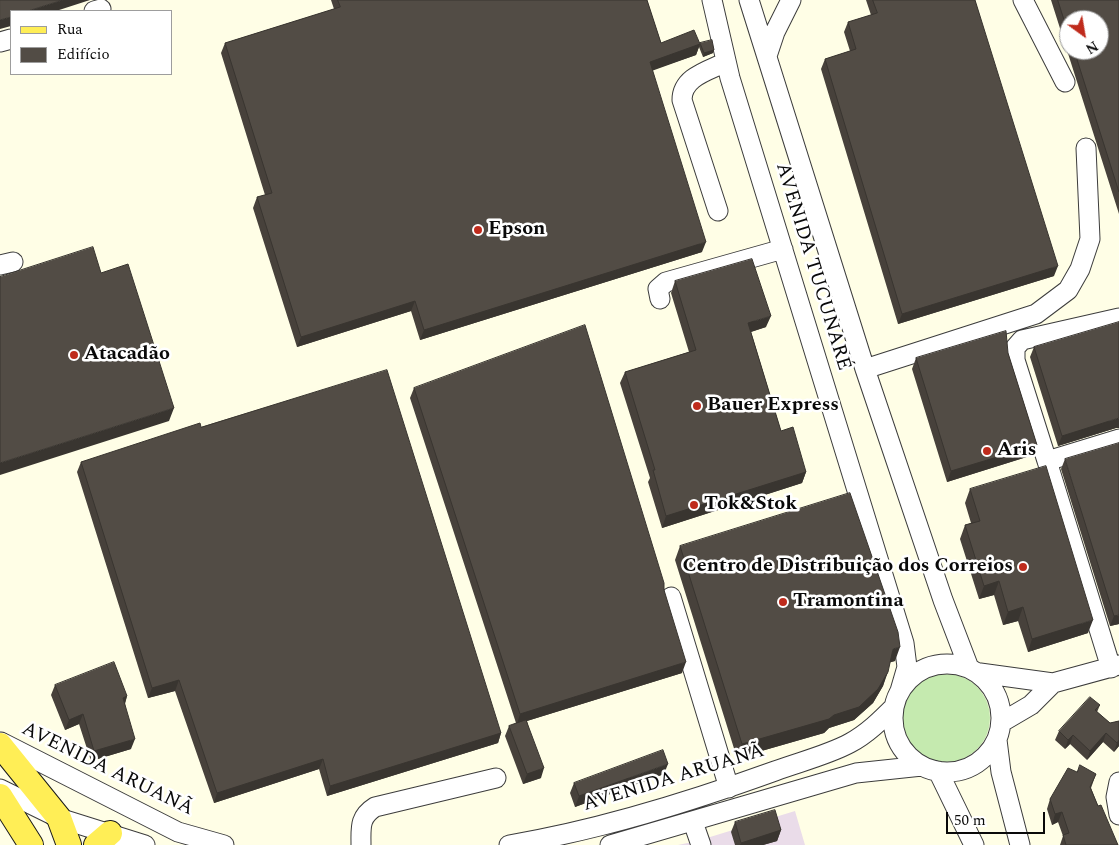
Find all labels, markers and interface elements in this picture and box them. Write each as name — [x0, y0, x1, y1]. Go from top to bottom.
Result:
legend — [10, 10, 172, 75]
north arrow — [1059, 10, 1109, 60]
text: Rua — [57, 18, 83, 41]
text: N — [1081, 35, 1102, 59]
text: Edifício — [57, 43, 110, 66]
street label: AVENIDA TUCUNARÉ — [769, 160, 855, 374]
place label: Epson — [488, 218, 545, 242]
marker: Epson — [472, 224, 484, 236]
place label: Atacadão — [84, 343, 170, 367]
marker: Atacadão — [68, 349, 80, 361]
place label: Bauer Express — [707, 394, 839, 418]
marker: Bauer Express — [691, 400, 703, 412]
place label: Aris — [997, 439, 1036, 463]
marker: Aris — [981, 445, 993, 457]
place label: Tok&Stok — [704, 493, 797, 517]
marker: Tok&Stok — [688, 499, 700, 511]
place label: Centro de Distribuição dos Correios — [683, 555, 1013, 579]
marker: Centro de Distribuição dos Correios — [1017, 561, 1029, 573]
place label: Tramontina — [793, 590, 904, 614]
marker: Tramontina — [777, 596, 789, 608]
street label: AVENIDA ARUANÃ — [17, 718, 197, 822]
street label: AVENIDA ARUANÃ — [580, 740, 768, 818]
scale bar — [949, 802, 1048, 834]
text: 50 m — [954, 809, 986, 832]

